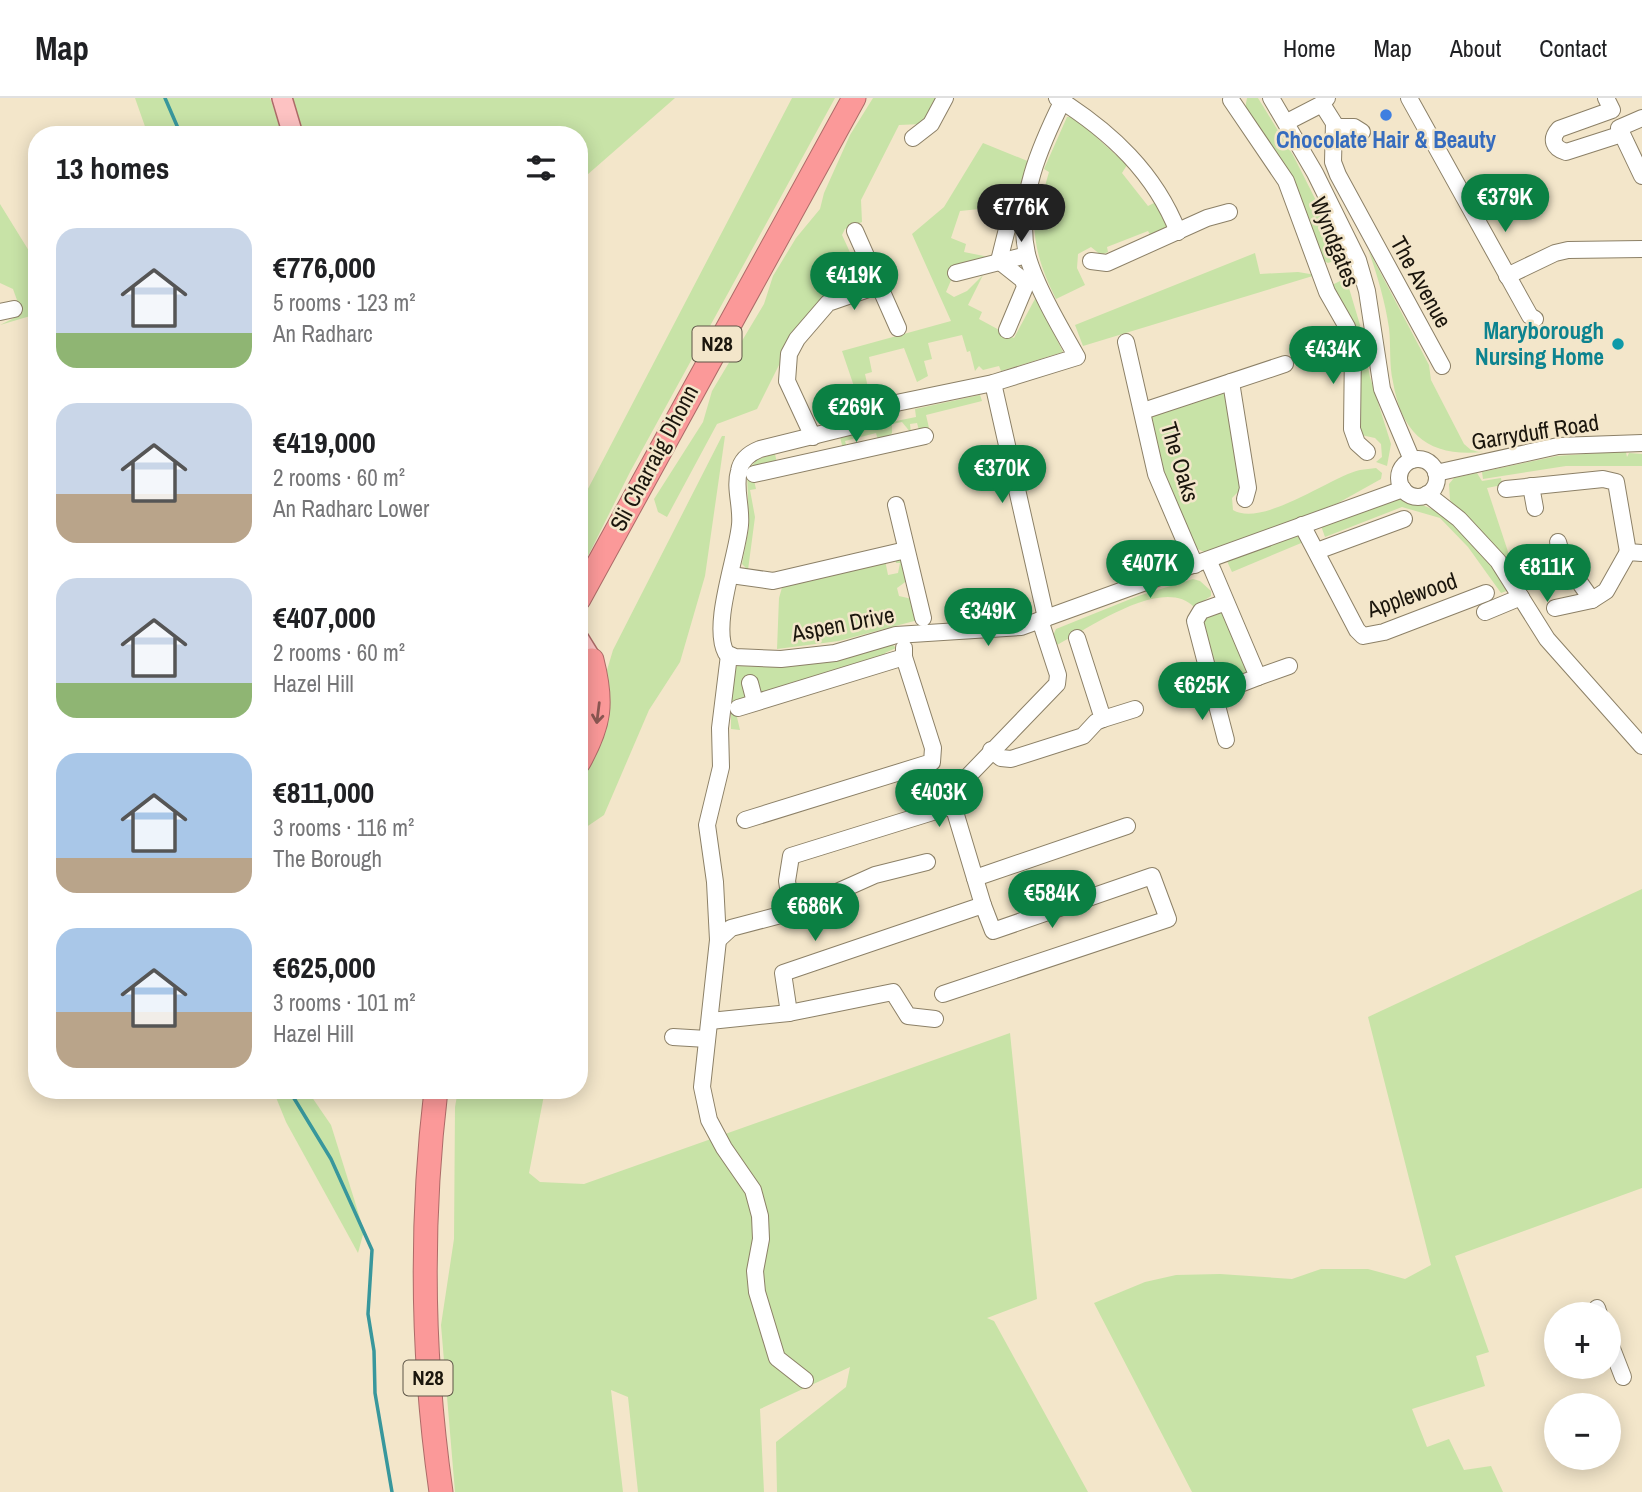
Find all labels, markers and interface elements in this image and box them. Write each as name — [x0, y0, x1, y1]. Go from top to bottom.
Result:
text: Map — [35, 26, 89, 70]
text: Home — [1283, 32, 1335, 64]
text: Map — [1373, 32, 1412, 64]
text: About — [1450, 32, 1501, 64]
text: Contact — [1539, 32, 1607, 64]
marker: Chocolate Hair & Beauty — [1378, 107, 1394, 123]
place label: Chocolate Hair & Beauty — [1276, 124, 1497, 155]
text: 13 homes — [56, 148, 170, 188]
icon: filters — [522, 149, 560, 187]
pin: €379K — [1456, 174, 1554, 234]
text: €379K — [1477, 181, 1533, 212]
pin: €776K — [972, 184, 1070, 244]
text: €776K — [993, 191, 1049, 222]
street label: Wyndgates — [1303, 192, 1367, 291]
street label: The Avenue — [1384, 230, 1459, 333]
text: €776,000 — [273, 247, 376, 287]
pin: €419K — [805, 252, 903, 312]
icon: home — [112, 256, 196, 340]
text: €419K — [826, 259, 882, 290]
text: 5 rooms · 123 m² — [273, 287, 416, 318]
place label: Maryborough Nursing Home — [1475, 315, 1604, 372]
text: An Radharc — [273, 318, 373, 349]
road number: N28 — [692, 327, 742, 362]
pin: €434K — [1284, 327, 1382, 386]
text: €434K — [1305, 333, 1361, 364]
marker: Maryborough Nursing Home — [1610, 336, 1626, 352]
street label: Sli Charraig Dhonn — [602, 379, 705, 536]
pin: €269K — [807, 384, 905, 444]
text: €269K — [828, 391, 884, 422]
street label: Garryduff Road — [1469, 406, 1601, 457]
street label: The Oaks — [1154, 418, 1207, 505]
text: €419,000 — [273, 422, 376, 462]
icon: home — [112, 431, 196, 515]
pin: €370K — [953, 446, 1051, 505]
text: €370K — [974, 452, 1030, 483]
text: 2 rooms · 60 m² — [273, 462, 405, 493]
text: An Radharc Lower — [273, 493, 429, 524]
pin: €407K — [1101, 540, 1199, 600]
pin: €811K — [1498, 545, 1596, 604]
text: €407K — [1122, 547, 1178, 578]
text: €811K — [1520, 551, 1574, 582]
street label: Applewood — [1362, 565, 1461, 625]
pin: €349K — [939, 588, 1037, 648]
text: €349K — [960, 595, 1016, 626]
text: €407,000 — [273, 597, 376, 637]
street label: Aspen Drive — [788, 598, 897, 649]
icon: home — [112, 606, 196, 690]
text: 2 rooms · 60 m² — [273, 637, 405, 668]
pin: €625K — [1153, 662, 1251, 722]
text: Hazel Hill — [273, 668, 354, 699]
text: €625K — [1174, 669, 1230, 700]
one-way arrow — [591, 701, 604, 724]
pin: €403K — [890, 770, 988, 829]
text: €811,000 — [273, 772, 374, 812]
text: €403K — [911, 776, 967, 807]
icon: home — [112, 781, 196, 865]
text: 3 rooms · 116 m² — [273, 812, 414, 843]
text: The Borough — [273, 843, 382, 874]
pin: €584K — [1003, 870, 1101, 930]
text: €584K — [1024, 877, 1080, 908]
pin: €686K — [766, 884, 864, 943]
text: €686K — [787, 890, 843, 921]
text: €625,000 — [273, 947, 376, 987]
icon: home — [112, 956, 196, 1040]
text: 3 rooms · 101 m² — [273, 987, 416, 1018]
text: Hazel Hill — [273, 1018, 354, 1049]
map controls — [1544, 1302, 1621, 1470]
button: + — [1544, 1302, 1621, 1379]
road number: N28 — [404, 1360, 452, 1396]
button: − — [1544, 1393, 1621, 1470]

